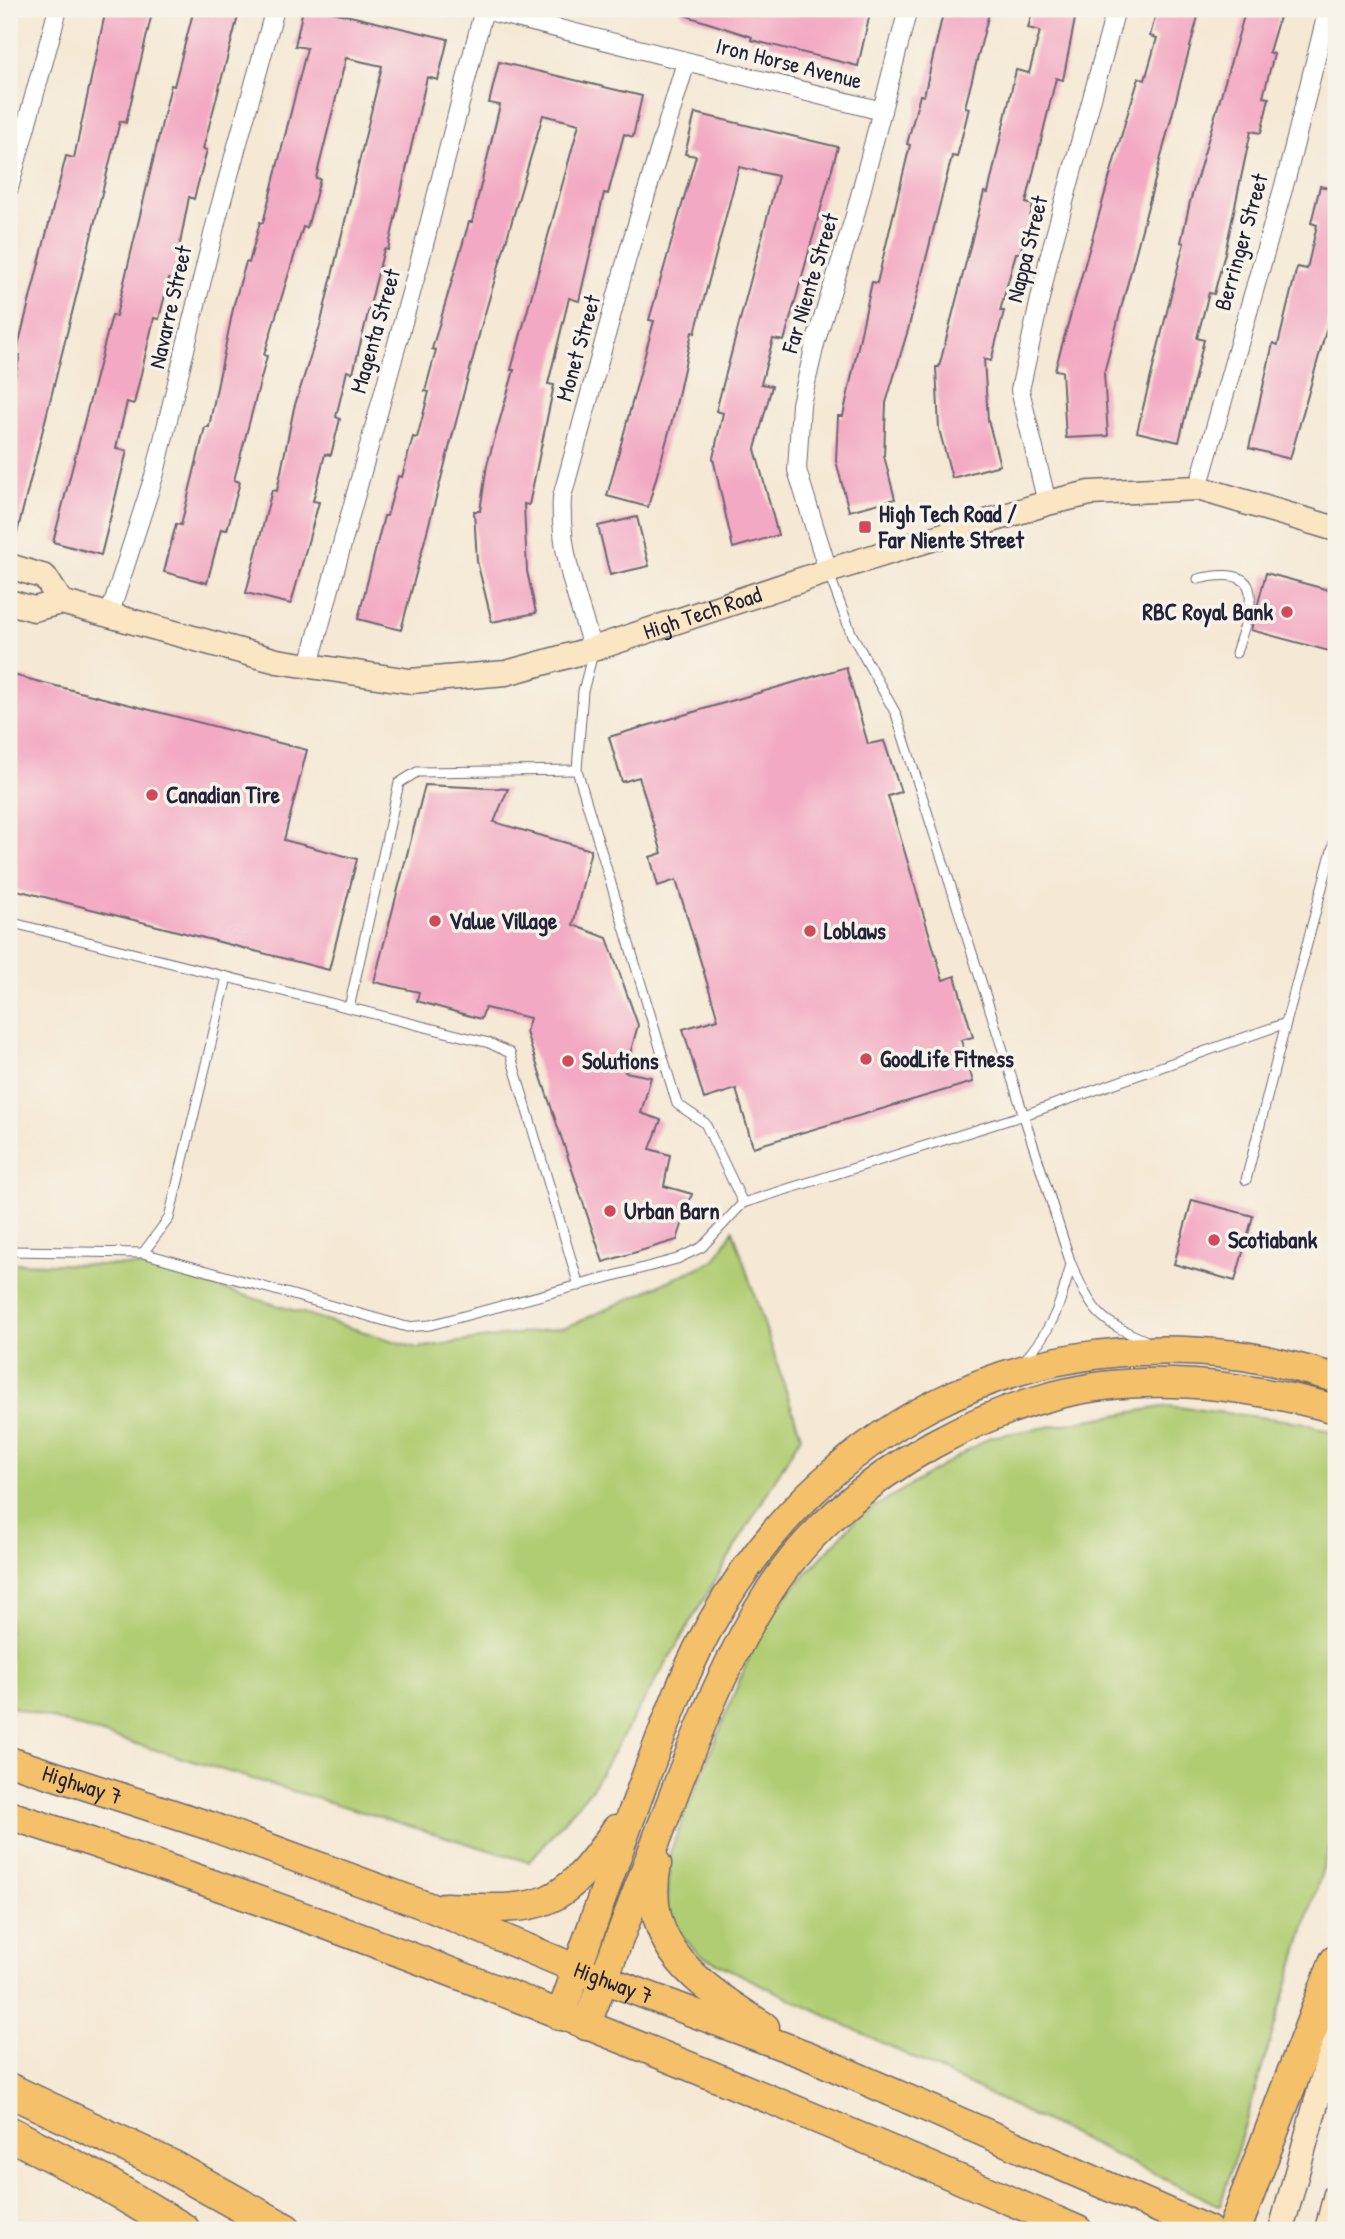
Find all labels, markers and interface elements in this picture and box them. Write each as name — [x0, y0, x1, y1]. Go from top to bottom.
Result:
street label: Iron Horse Avenue — [713, 29, 866, 96]
street label: Berringer Street — [1206, 169, 1275, 314]
street label: Nappa Street — [998, 191, 1055, 305]
street label: Far Niente Street — [773, 208, 846, 357]
street label: Navarre Street — [140, 241, 199, 371]
street label: Magenta Street — [342, 264, 407, 397]
street label: Monet Street — [548, 290, 608, 405]
place label: High Tech Road / Far Niente Street — [878, 498, 1025, 555]
marker: High Tech Road / Far Niente Street — [857, 519, 873, 535]
street label: High Tech Road — [639, 578, 765, 646]
place label: RBC Royal Bank — [1143, 596, 1273, 628]
marker: RBC Royal Bank — [1279, 604, 1295, 620]
place label: Canadian Tire — [166, 779, 281, 810]
marker: Canadian Tire — [144, 787, 160, 803]
place label: Value Village — [449, 905, 558, 937]
marker: Value Village — [427, 913, 443, 929]
place label: Loblaws — [824, 915, 886, 946]
marker: Loblaws — [802, 923, 818, 939]
place label: GoodLife Fitness — [880, 1043, 1014, 1074]
place label: Solutions — [582, 1045, 659, 1076]
marker: GoodLife Fitness — [858, 1051, 874, 1067]
marker: Solutions — [560, 1053, 576, 1069]
place label: Urban Barn — [624, 1195, 720, 1226]
marker: Urban Barn — [602, 1203, 618, 1219]
place label: Scotiabank — [1228, 1224, 1318, 1255]
marker: Scotiabank — [1206, 1232, 1222, 1248]
street label: Highway 7 — [39, 1757, 126, 1812]
street label: Highway 7 — [570, 1953, 657, 2011]

